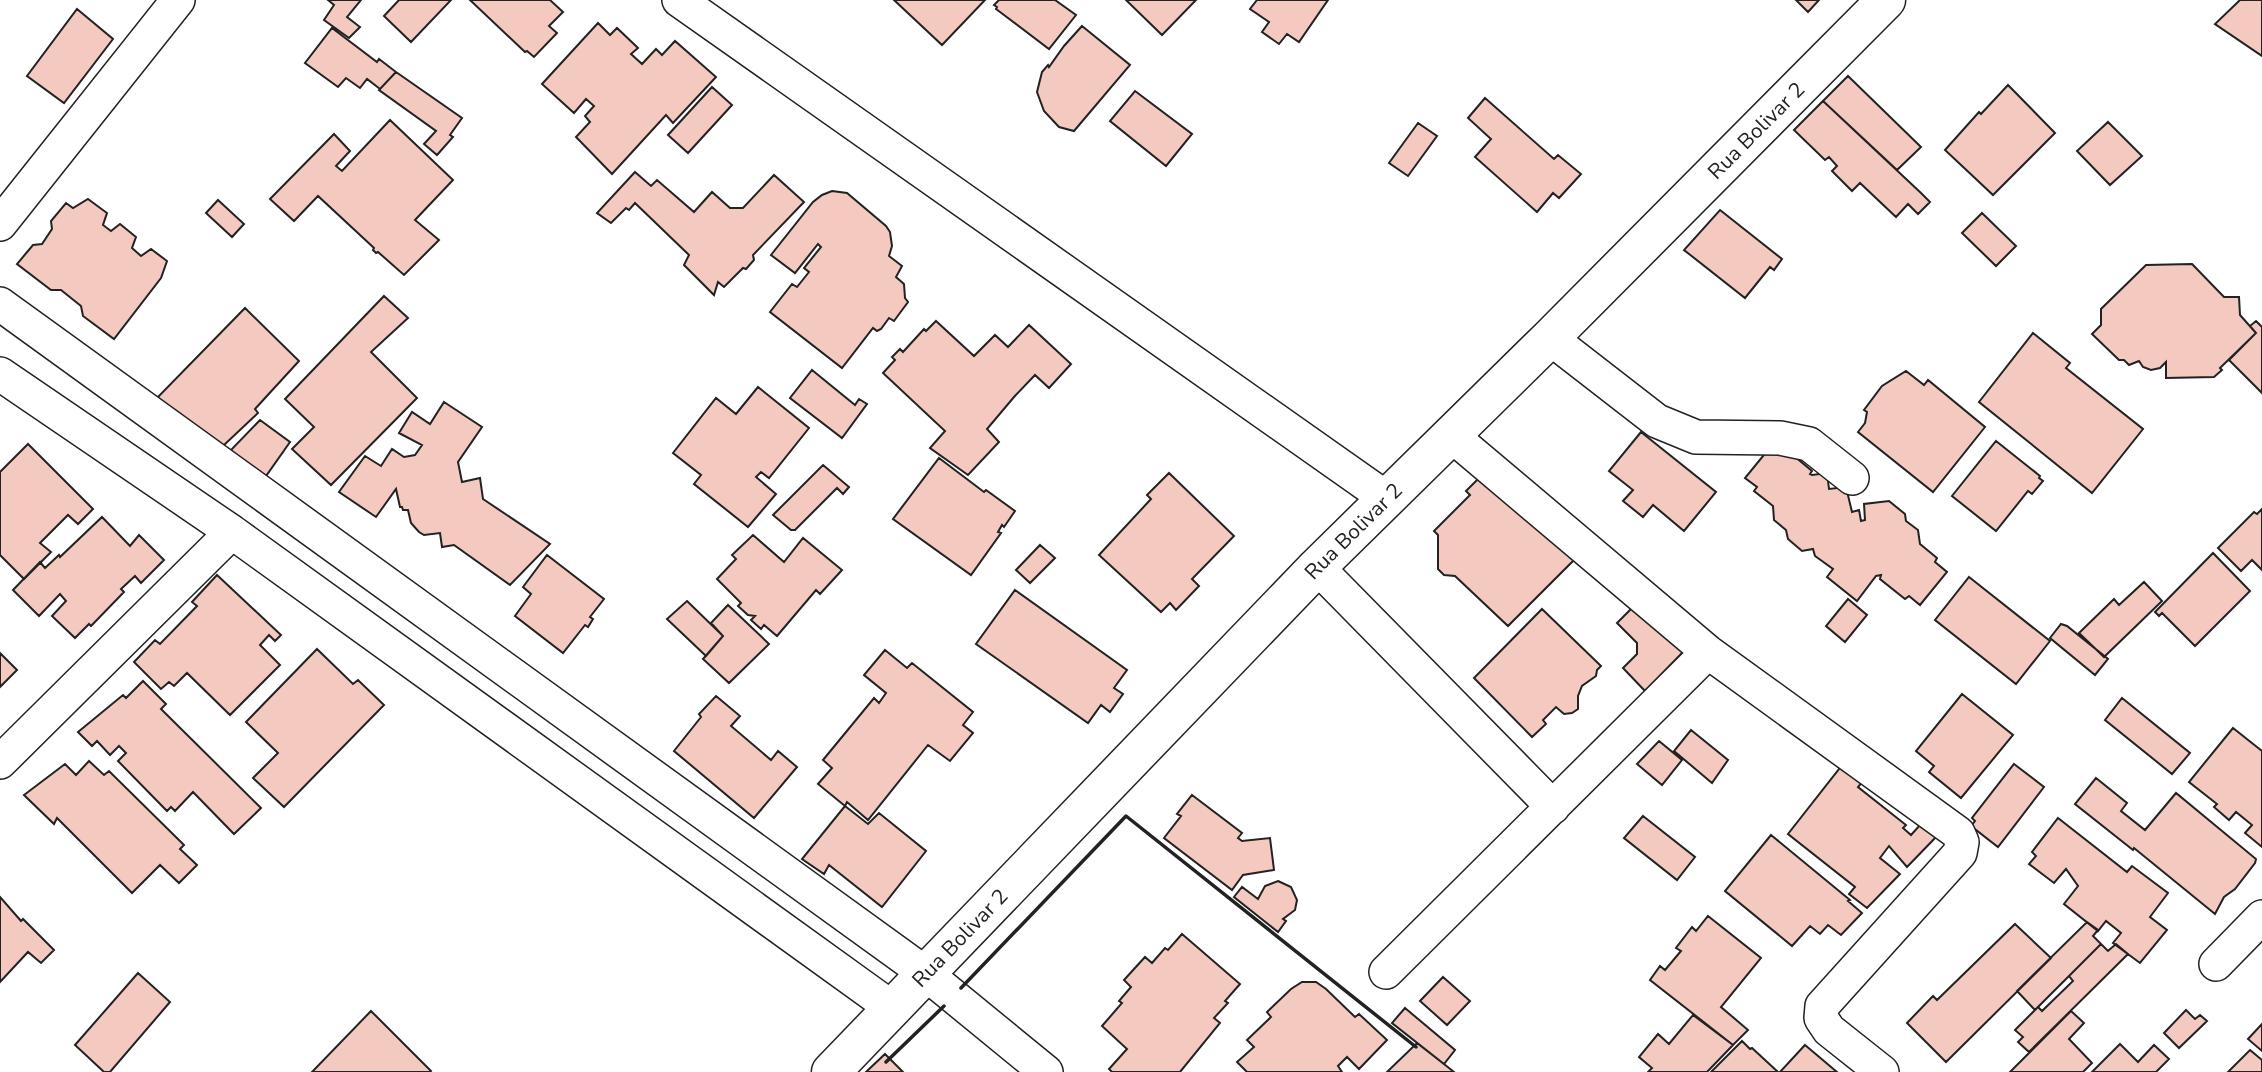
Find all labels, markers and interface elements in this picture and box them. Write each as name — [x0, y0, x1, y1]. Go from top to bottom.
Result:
street label: Rua Bolivar 2 — [1702, 76, 1811, 185]
street label: Rua Bolivar 2 — [1298, 477, 1408, 586]
street label: Rua Bolivar 2 — [906, 883, 1014, 993]

